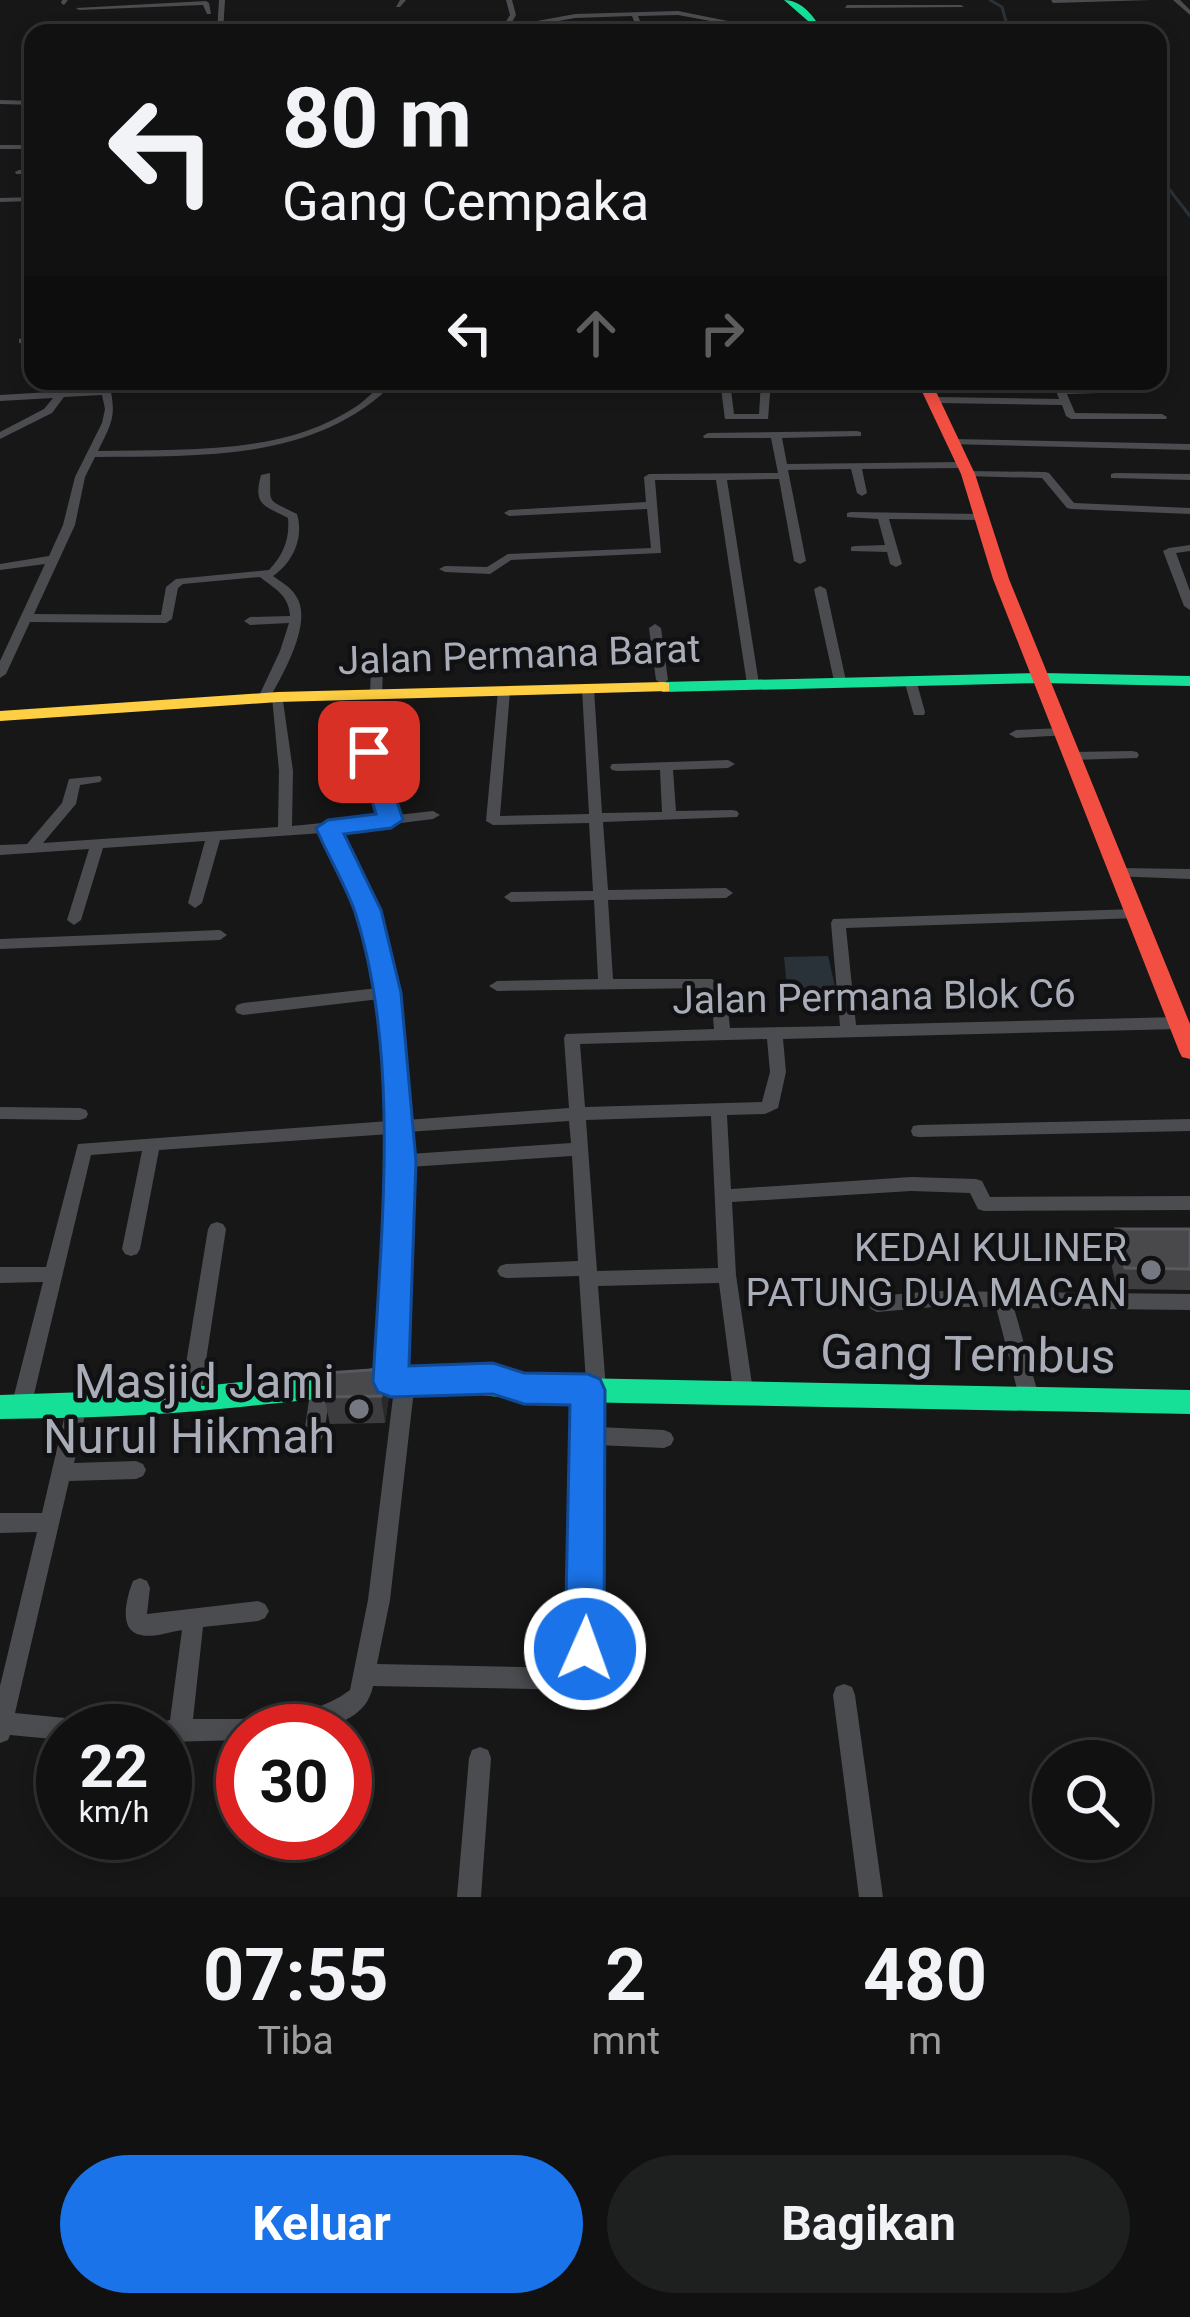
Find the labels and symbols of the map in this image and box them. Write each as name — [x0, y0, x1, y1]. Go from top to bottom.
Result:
street label: Jalan Permana Barat — [337, 626, 701, 684]
pin — [318, 701, 420, 803]
street label: Jalan Permana Blok C6 — [672, 970, 1076, 1024]
place label: KEDAI KULINER PATUNG DUA MACAN — [746, 1225, 1127, 1316]
marker: KEDAI KULINER PATUNG DUA MACAN — [1138, 1257, 1164, 1283]
street label: Gang Tembus — [820, 1323, 1116, 1385]
place label: Masjid Jami Nurul Hikmah — [43, 1353, 335, 1465]
marker: Masjid Jami Nurul Hikmah — [346, 1396, 372, 1422]
position arrow — [522, 1586, 648, 1712]
speed limit sign: 30 — [216, 1704, 372, 1860]

